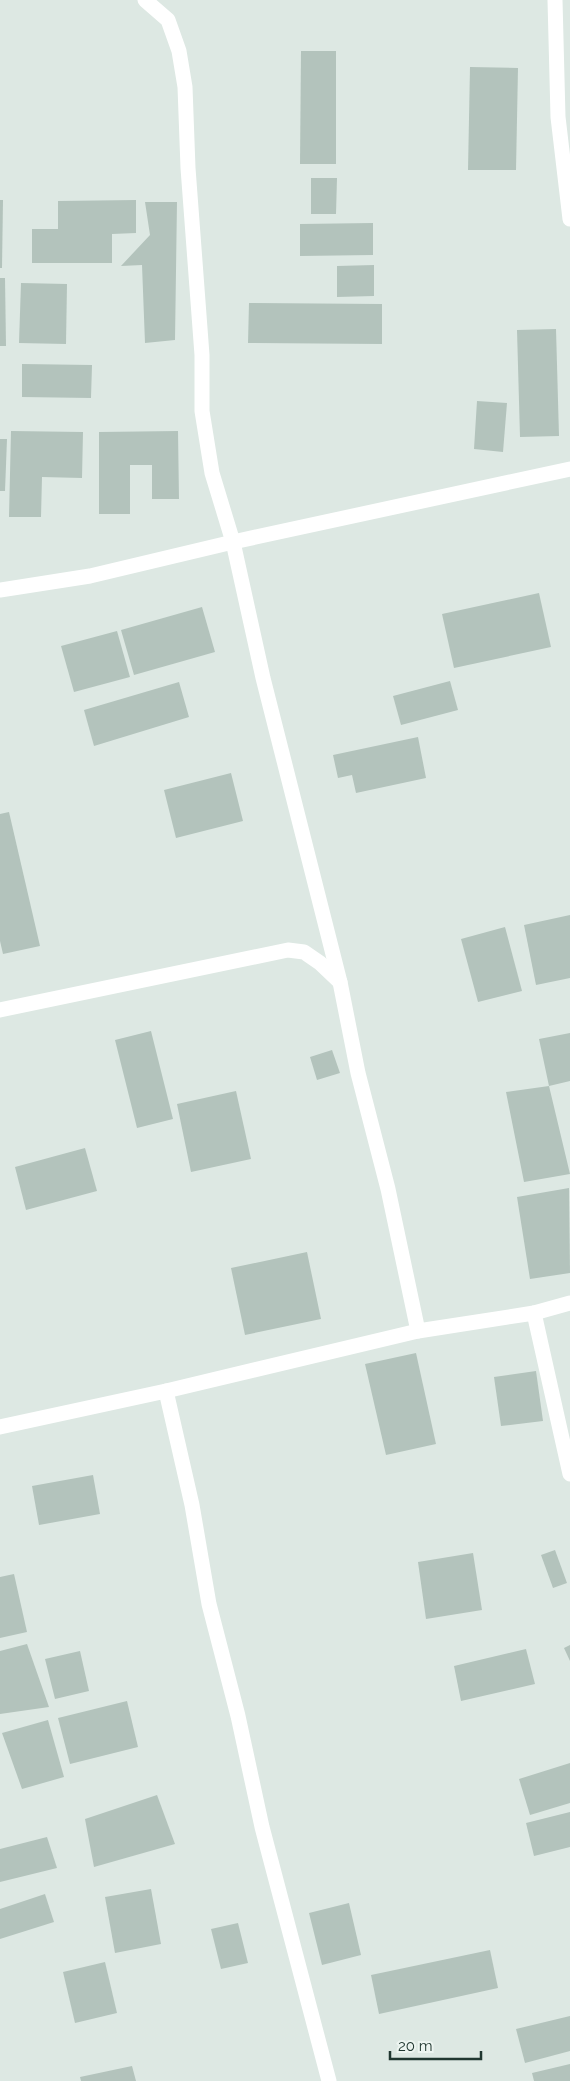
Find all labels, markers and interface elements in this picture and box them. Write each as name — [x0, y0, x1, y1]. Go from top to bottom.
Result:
scale bar — [390, 2028, 481, 2060]
text: 20 m — [398, 2037, 433, 2055]

